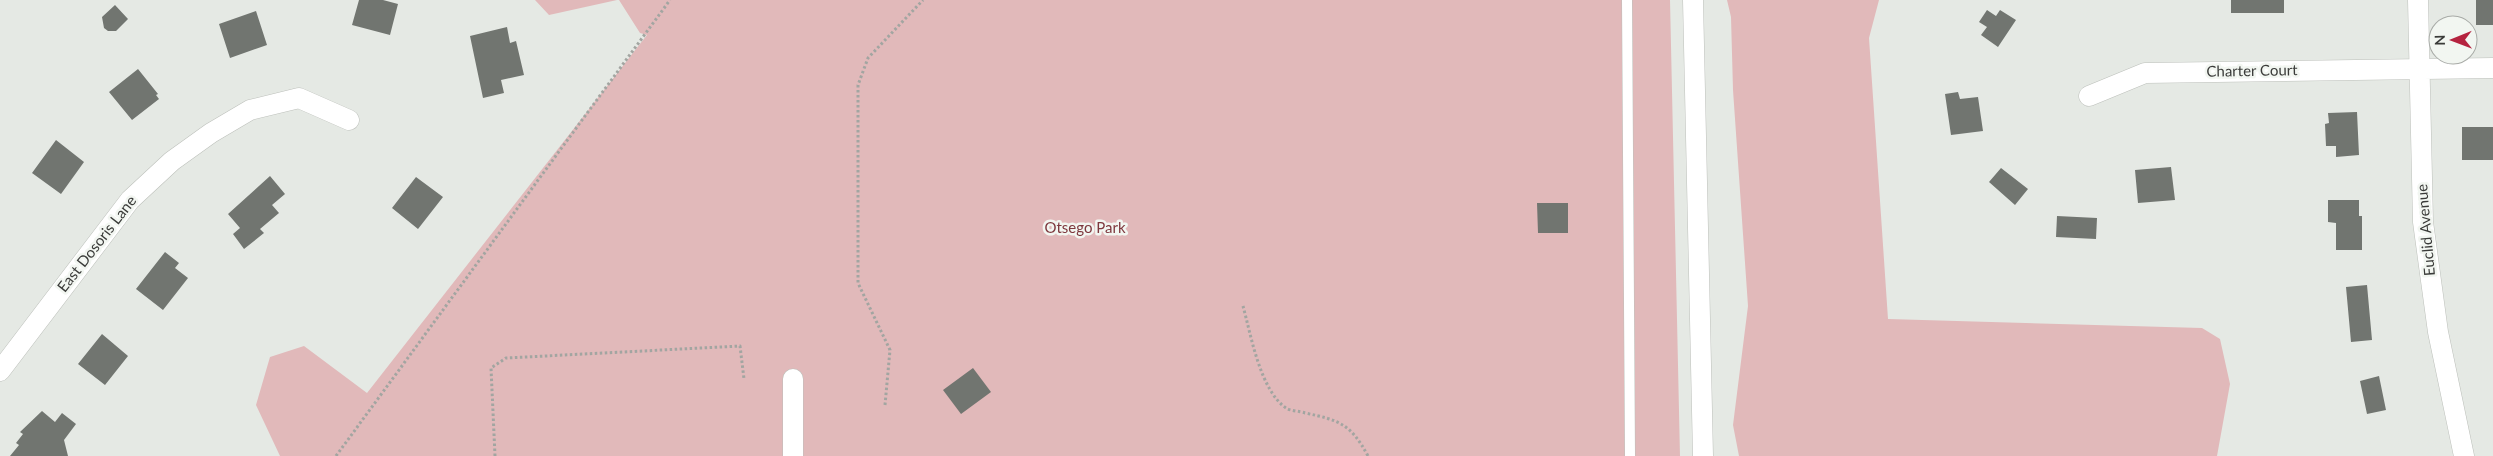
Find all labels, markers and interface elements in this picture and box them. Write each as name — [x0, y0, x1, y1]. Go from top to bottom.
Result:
north arrow — [2428, 15, 2478, 65]
text: N — [2431, 35, 2448, 46]
street label: Charter Court — [2206, 60, 2298, 80]
street label: Euclid Avenue — [2412, 183, 2438, 277]
street label: East Dosoris Lane — [53, 192, 139, 295]
park label: Otsego Park — [1044, 218, 1126, 236]

